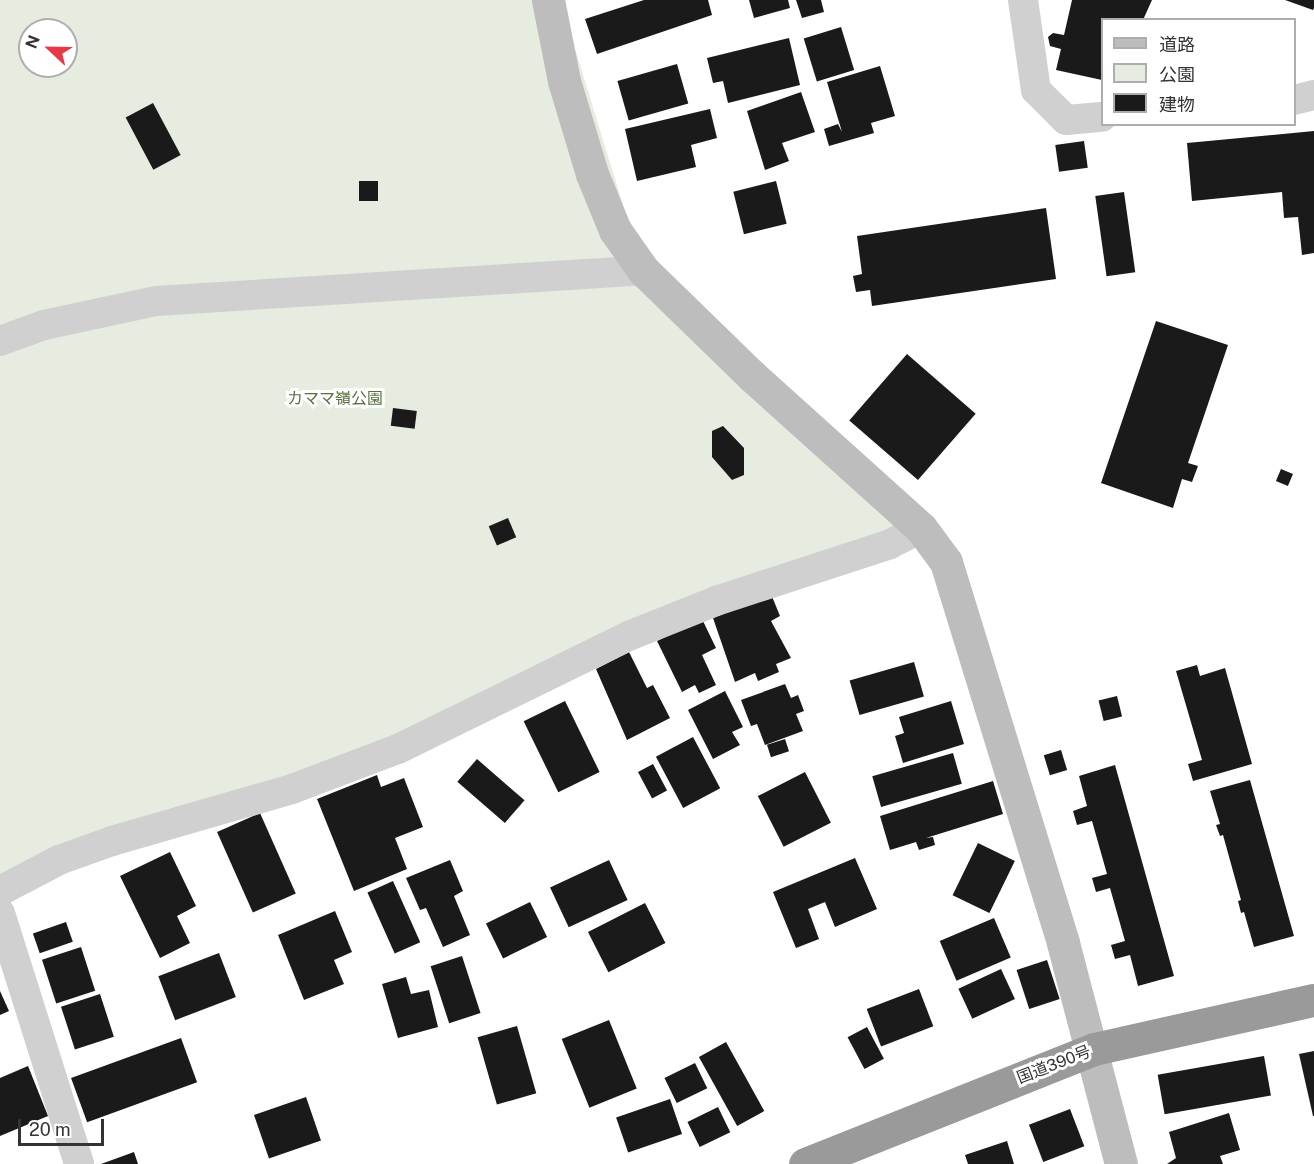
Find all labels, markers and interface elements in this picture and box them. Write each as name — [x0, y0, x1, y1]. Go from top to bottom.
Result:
north arrow — [18, 18, 78, 78]
legend — [1101, 18, 1296, 126]
text: N — [22, 32, 44, 51]
text: 道路 — [1159, 34, 1195, 55]
text: 公園 — [1159, 64, 1195, 85]
text: 建物 — [1159, 94, 1195, 115]
park label: カママ嶺公園 — [287, 389, 383, 409]
street label: 国道390号 — [1014, 1042, 1094, 1088]
scale bar — [21, 1107, 106, 1145]
text: 20 m — [29, 1119, 71, 1140]

